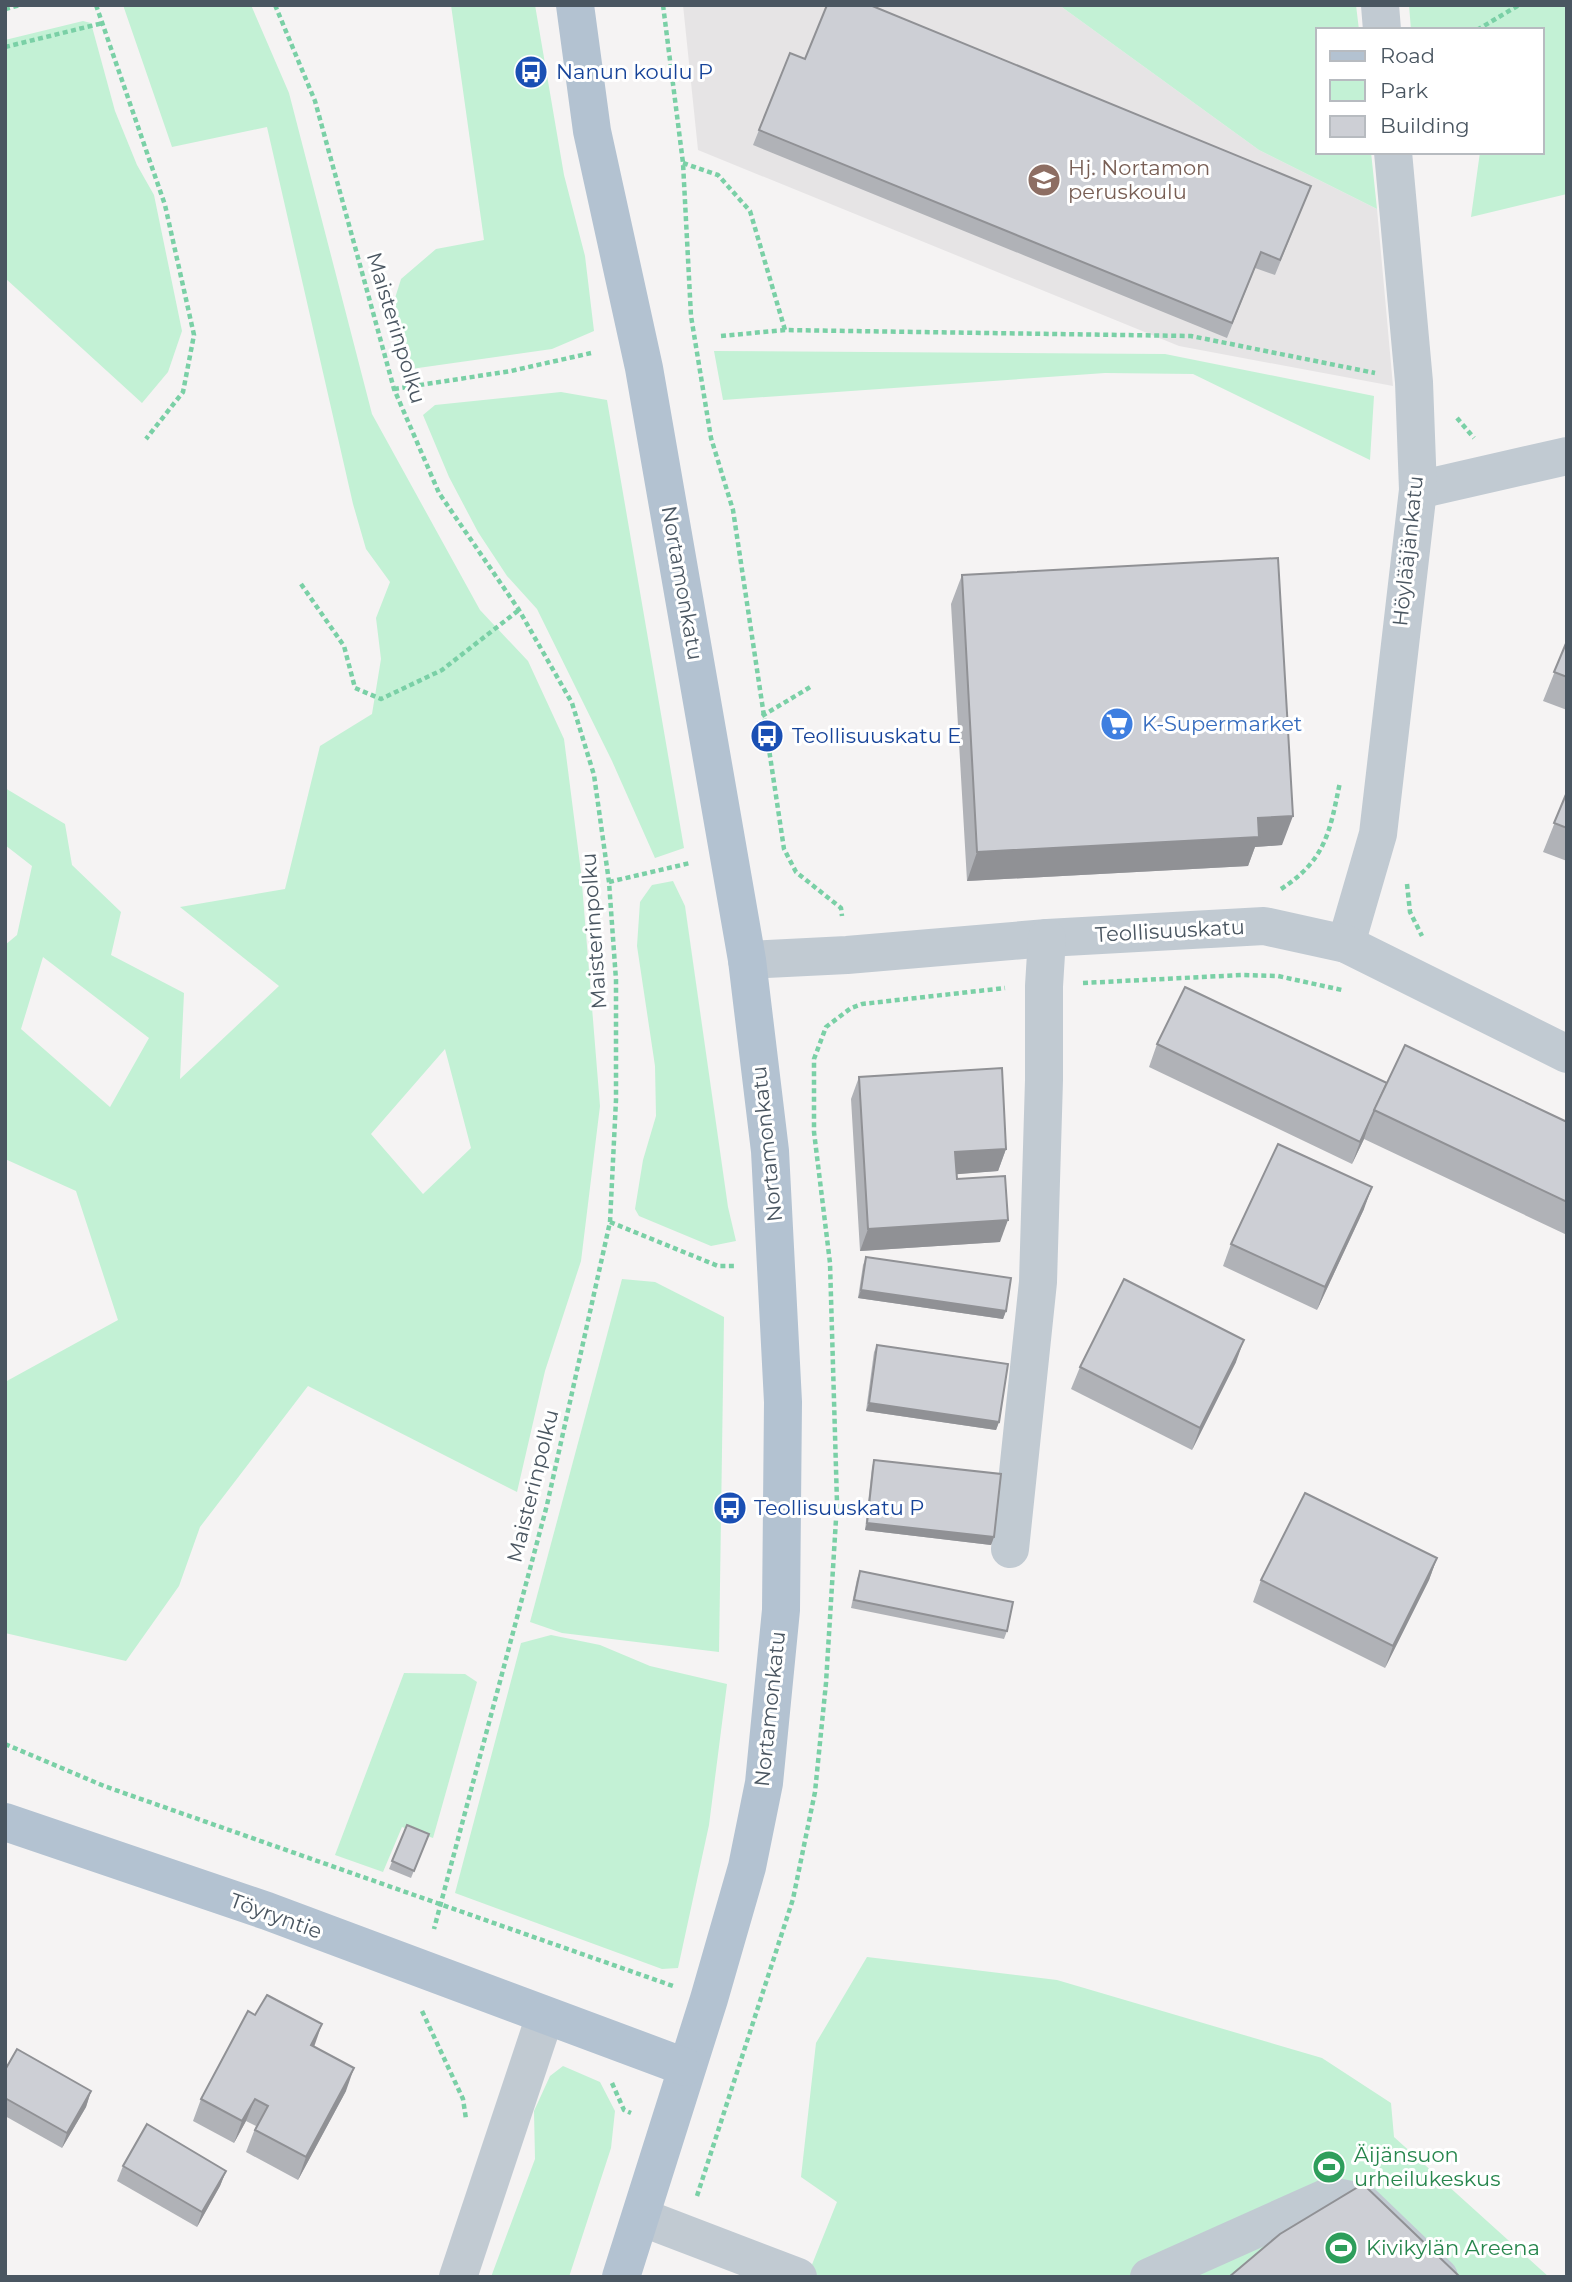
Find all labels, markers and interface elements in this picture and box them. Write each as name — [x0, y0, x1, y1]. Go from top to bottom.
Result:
legend — [1316, 28, 1544, 154]
text: Road — [1380, 43, 1435, 68]
bus stop icon: Nanun koulu P — [512, 53, 550, 91]
place label: Nanun koulu P — [556, 59, 713, 84]
text: Park — [1380, 78, 1428, 103]
text: Building — [1380, 113, 1470, 138]
place label: Hj. Nortamon peruskoulu — [1068, 155, 1210, 204]
school or university icon: Hj. Nortamon peruskoulu — [1025, 161, 1063, 199]
street label: Maisterinpolku — [362, 249, 431, 406]
street label: Höylääjänkatu — [1387, 474, 1428, 628]
street label: Nortamonkatu — [657, 504, 708, 662]
supermarket icon: K-Supermarket — [1098, 705, 1136, 743]
place label: K-Supermarket — [1142, 711, 1302, 736]
bus stop icon: Teollisuuskatu E — [748, 717, 786, 755]
place label: Teollisuuskatu E — [792, 723, 961, 748]
street label: Maisterinpolku — [576, 852, 611, 1010]
street label: Teollisuuskatu — [1095, 914, 1245, 947]
street label: Nortamonkatu — [746, 1065, 787, 1223]
street label: Maisterinpolku — [501, 1407, 564, 1565]
bus stop icon: Teollisuuskatu P — [711, 1489, 749, 1527]
place label: Teollisuuskatu P — [754, 1495, 924, 1520]
street label: Nortamonkatu — [749, 1630, 790, 1788]
street label: Töyryntie — [227, 1887, 325, 1944]
place label: Äijänsuon urheilukeskus — [1354, 2142, 1500, 2191]
sports icon: Äijänsuon urheilukeskus — [1310, 2148, 1348, 2186]
sports icon: Kivikylän Areena — [1322, 2229, 1360, 2267]
place label: Kivikylän Areena — [1366, 2235, 1540, 2260]

